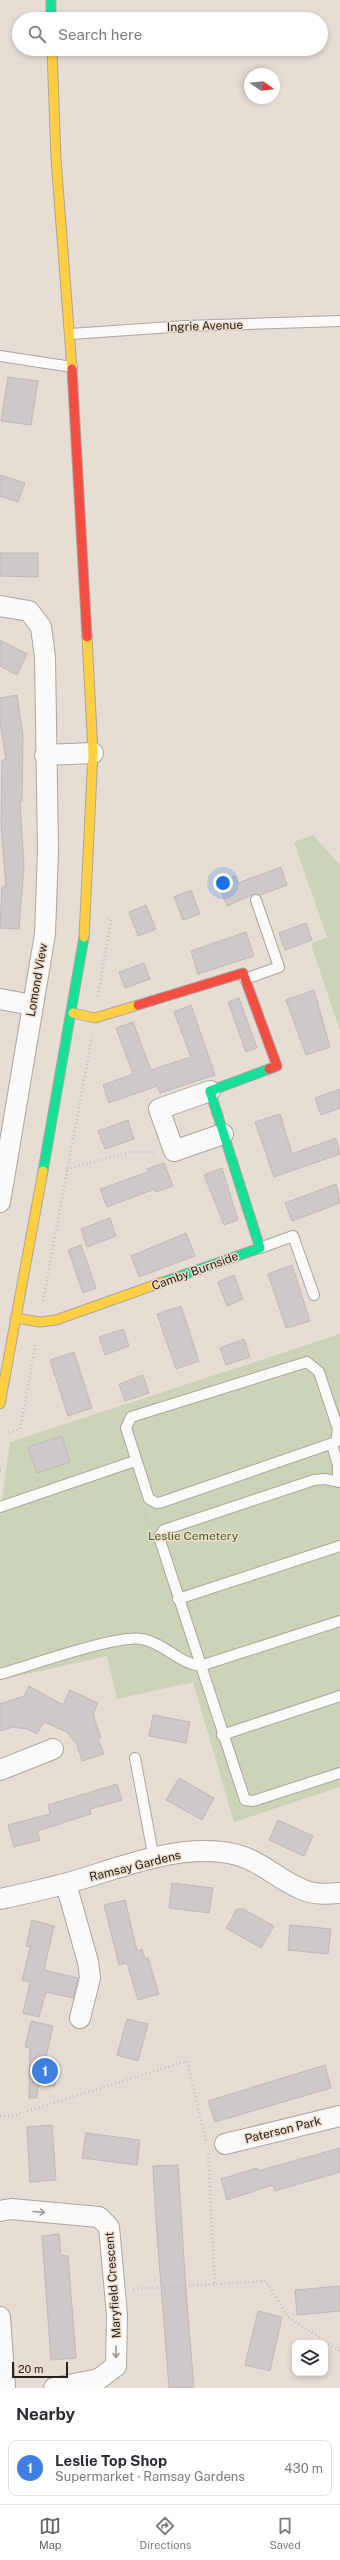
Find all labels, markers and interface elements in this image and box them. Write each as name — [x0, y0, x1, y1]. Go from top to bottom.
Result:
search box — [12, 12, 328, 56]
icon: search — [26, 23, 48, 45]
text: Search here — [58, 26, 142, 43]
north arrow — [244, 68, 280, 104]
street label: Ingrie Avenue — [167, 318, 244, 334]
your location — [213, 873, 233, 893]
street label: Lomond View — [24, 941, 50, 1018]
street label: Camby Burnside — [150, 1249, 240, 1293]
park label: Leslie Cemetery — [148, 1529, 239, 1543]
street label: Ramsay Gardens — [88, 1848, 182, 1884]
pin: 1 — [32, 2056, 58, 2086]
street label: Paterson Park — [243, 2114, 323, 2146]
one-way arrow — [32, 2208, 45, 2215]
street label: Maryfield Crescent — [102, 2231, 124, 2339]
map controls — [292, 2340, 328, 2376]
button: layers — [292, 2340, 328, 2376]
one-way arrow — [112, 2345, 120, 2358]
scale bar — [12, 2360, 68, 2379]
text: 20 m — [18, 2363, 43, 2375]
text: Nearby — [16, 2404, 75, 2424]
text: Leslie Top Shop — [55, 2452, 167, 2469]
text: 1 — [27, 2461, 33, 2476]
text: 430 m — [284, 2461, 323, 2476]
text: Supermarket · Ramsay Gardens — [55, 2469, 245, 2484]
tab: Map — [39, 2515, 61, 2551]
tab: Directions — [140, 2515, 191, 2551]
tab: Saved — [269, 2515, 301, 2551]

